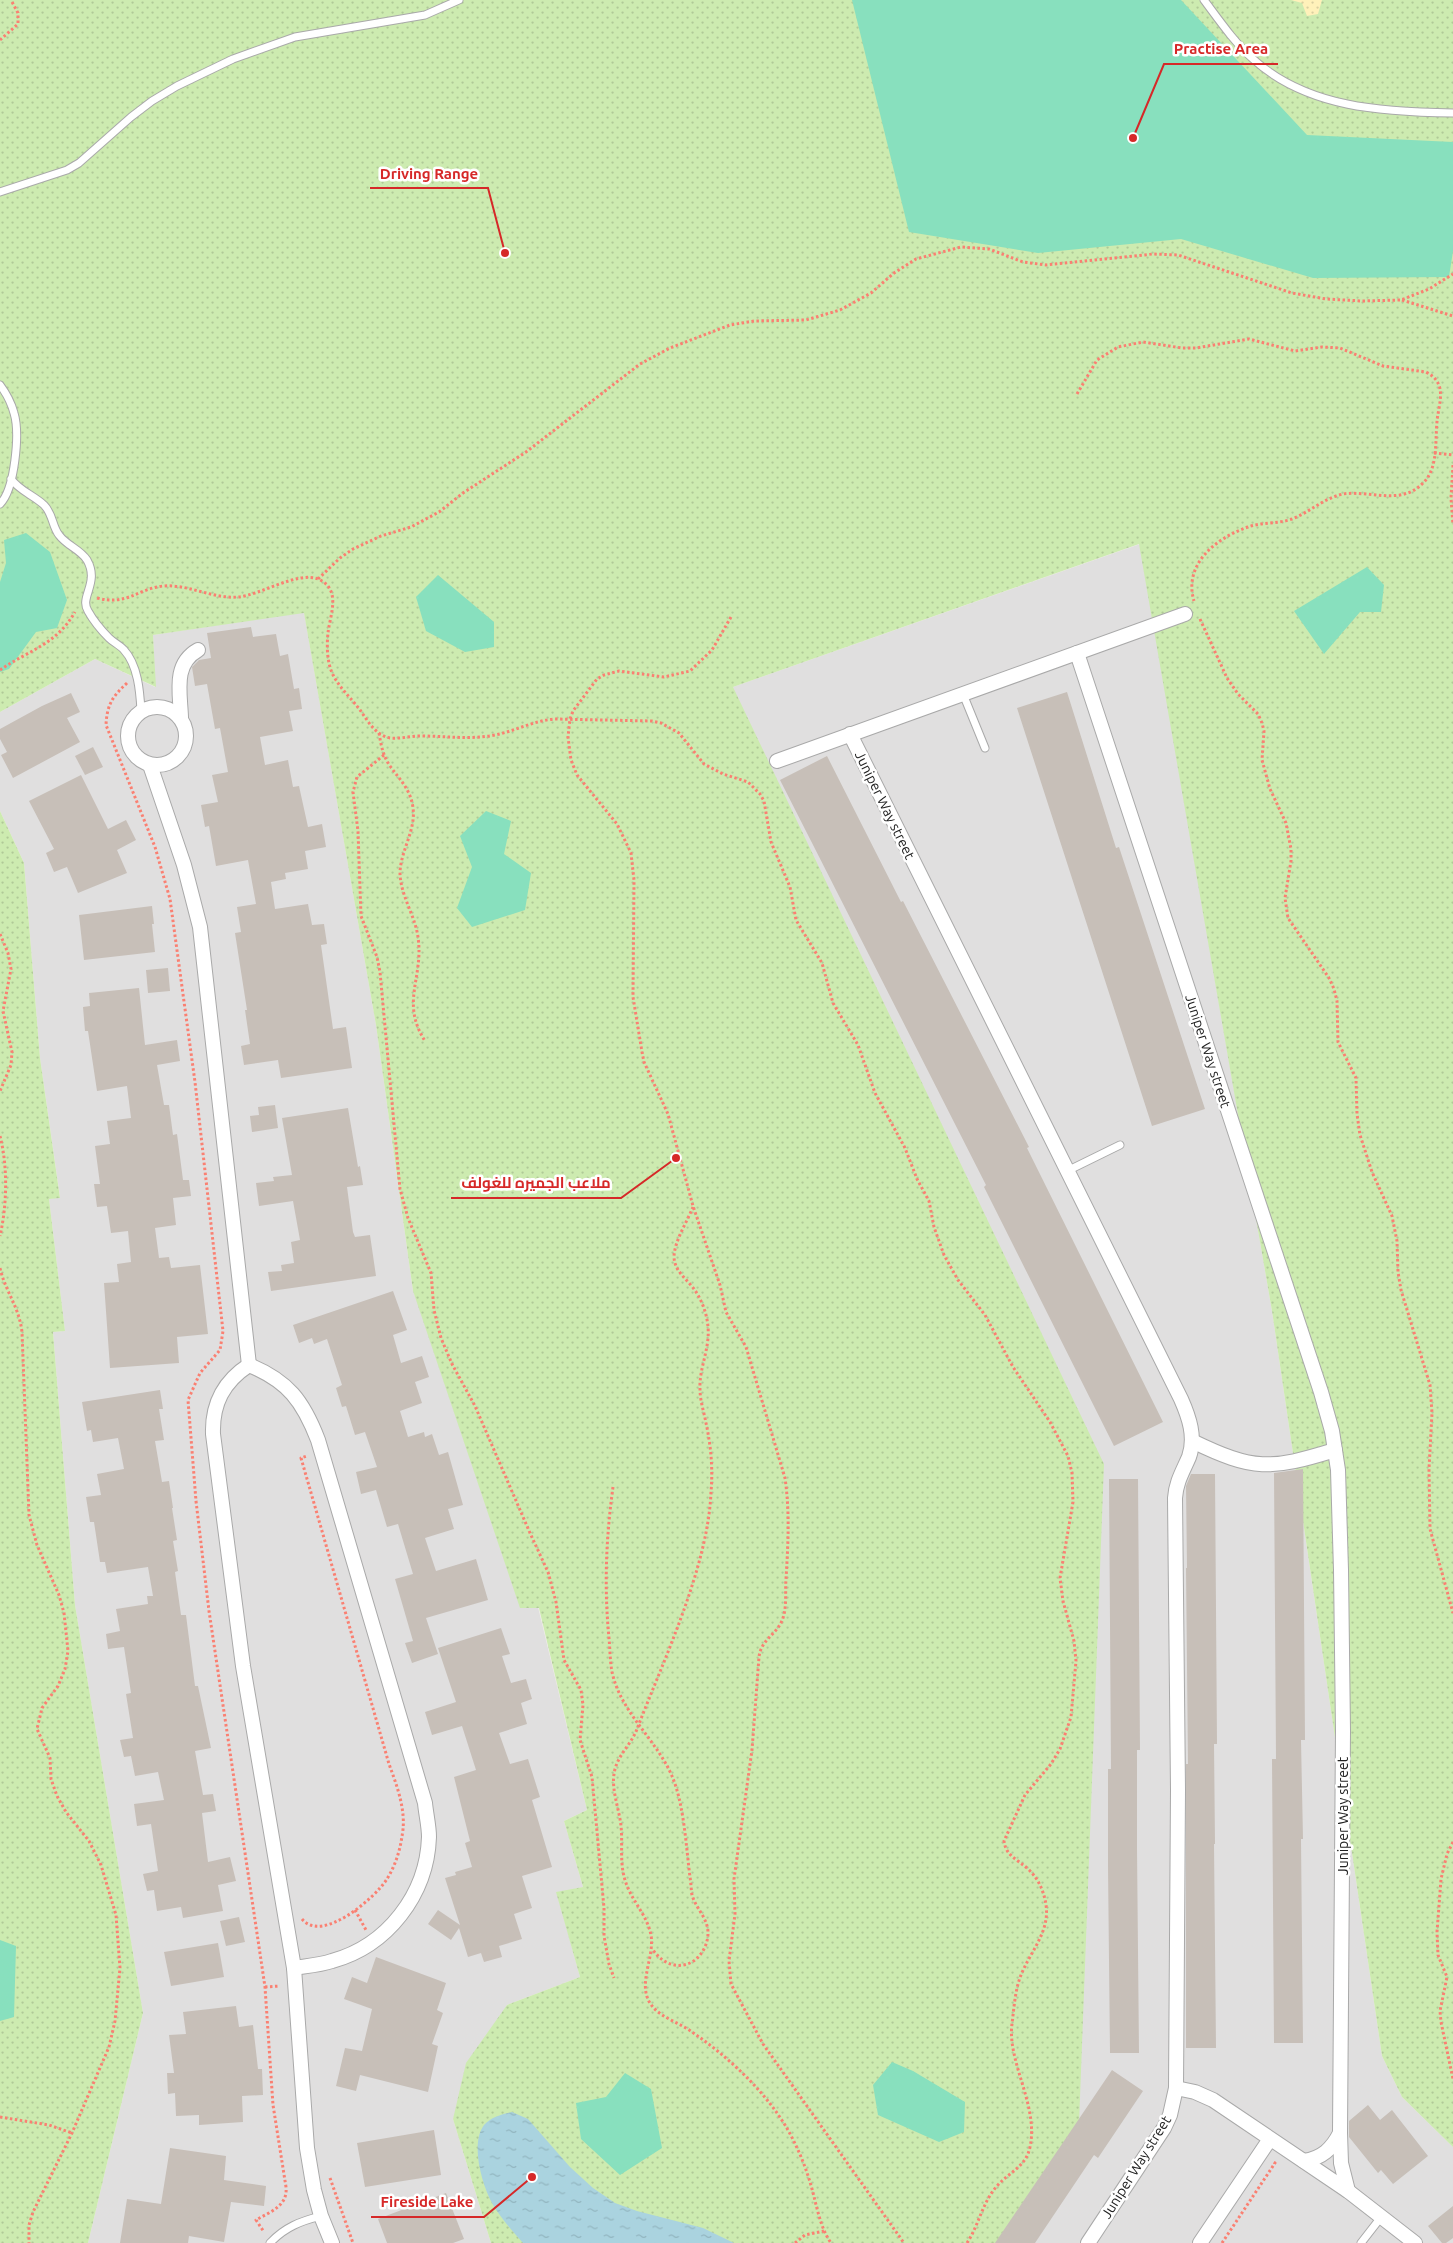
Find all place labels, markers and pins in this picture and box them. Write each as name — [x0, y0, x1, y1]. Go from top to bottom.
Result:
callout: Practise Area — [1164, 34, 1278, 64]
callout: Driving Range — [370, 158, 488, 188]
callout: ملاعب الجميره للغولف — [451, 1168, 621, 1198]
callout: Fireside Lake — [371, 2187, 484, 2217]

